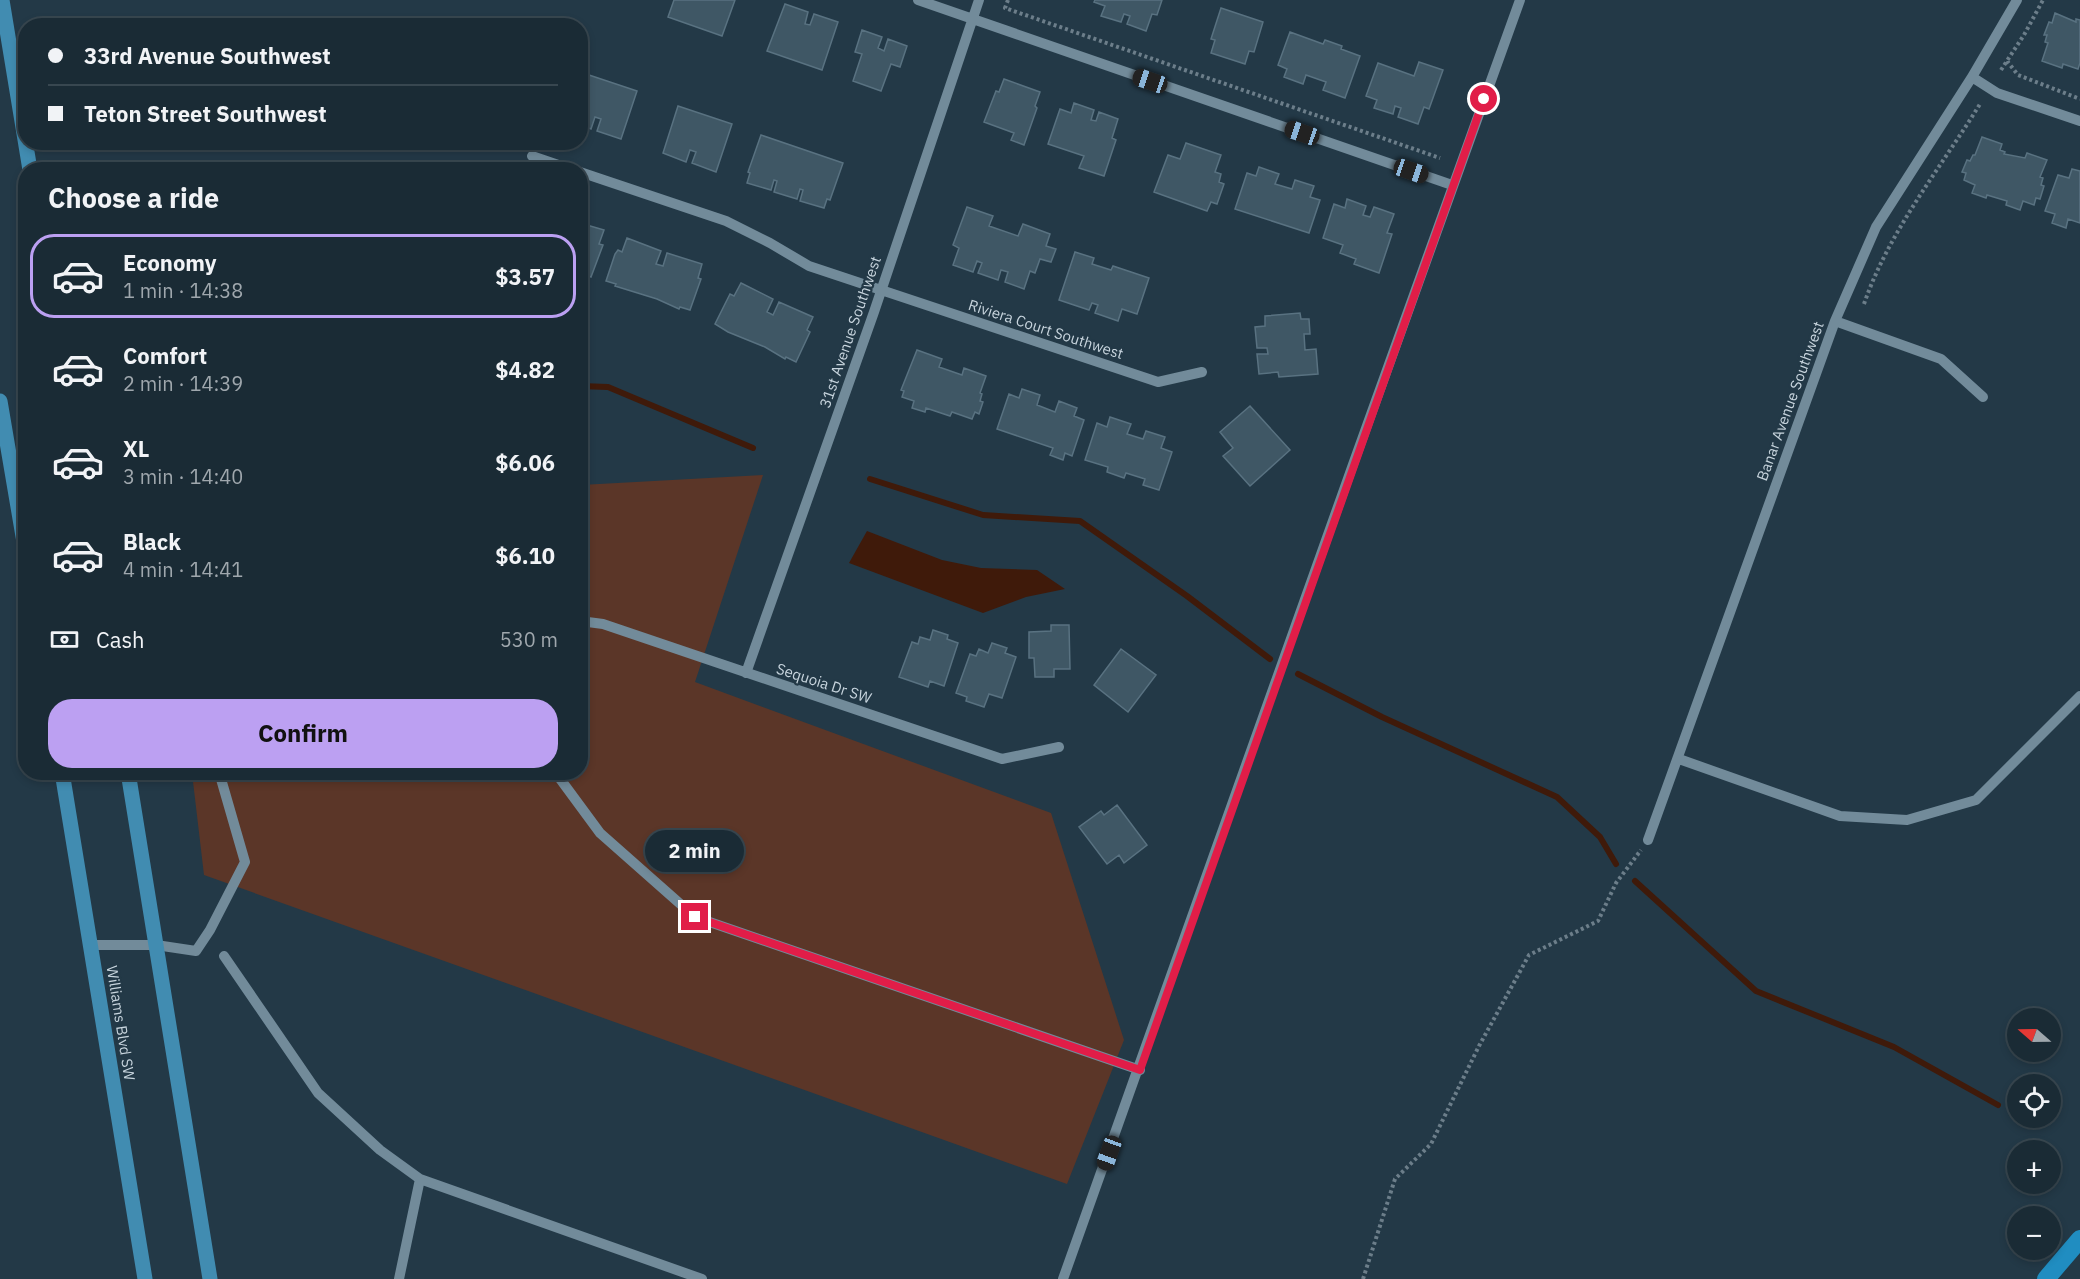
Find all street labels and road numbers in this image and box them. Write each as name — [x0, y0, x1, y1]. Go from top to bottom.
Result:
street label: 31st Avenue Southwest — [815, 254, 885, 410]
street label: Riviera Court Southwest — [966, 295, 1126, 363]
street label: Banar Avenue Southwest — [1752, 319, 1828, 483]
street label: Sequoia Dr SW — [774, 659, 875, 708]
street label: Williams Blvd SW — [103, 964, 140, 1083]

